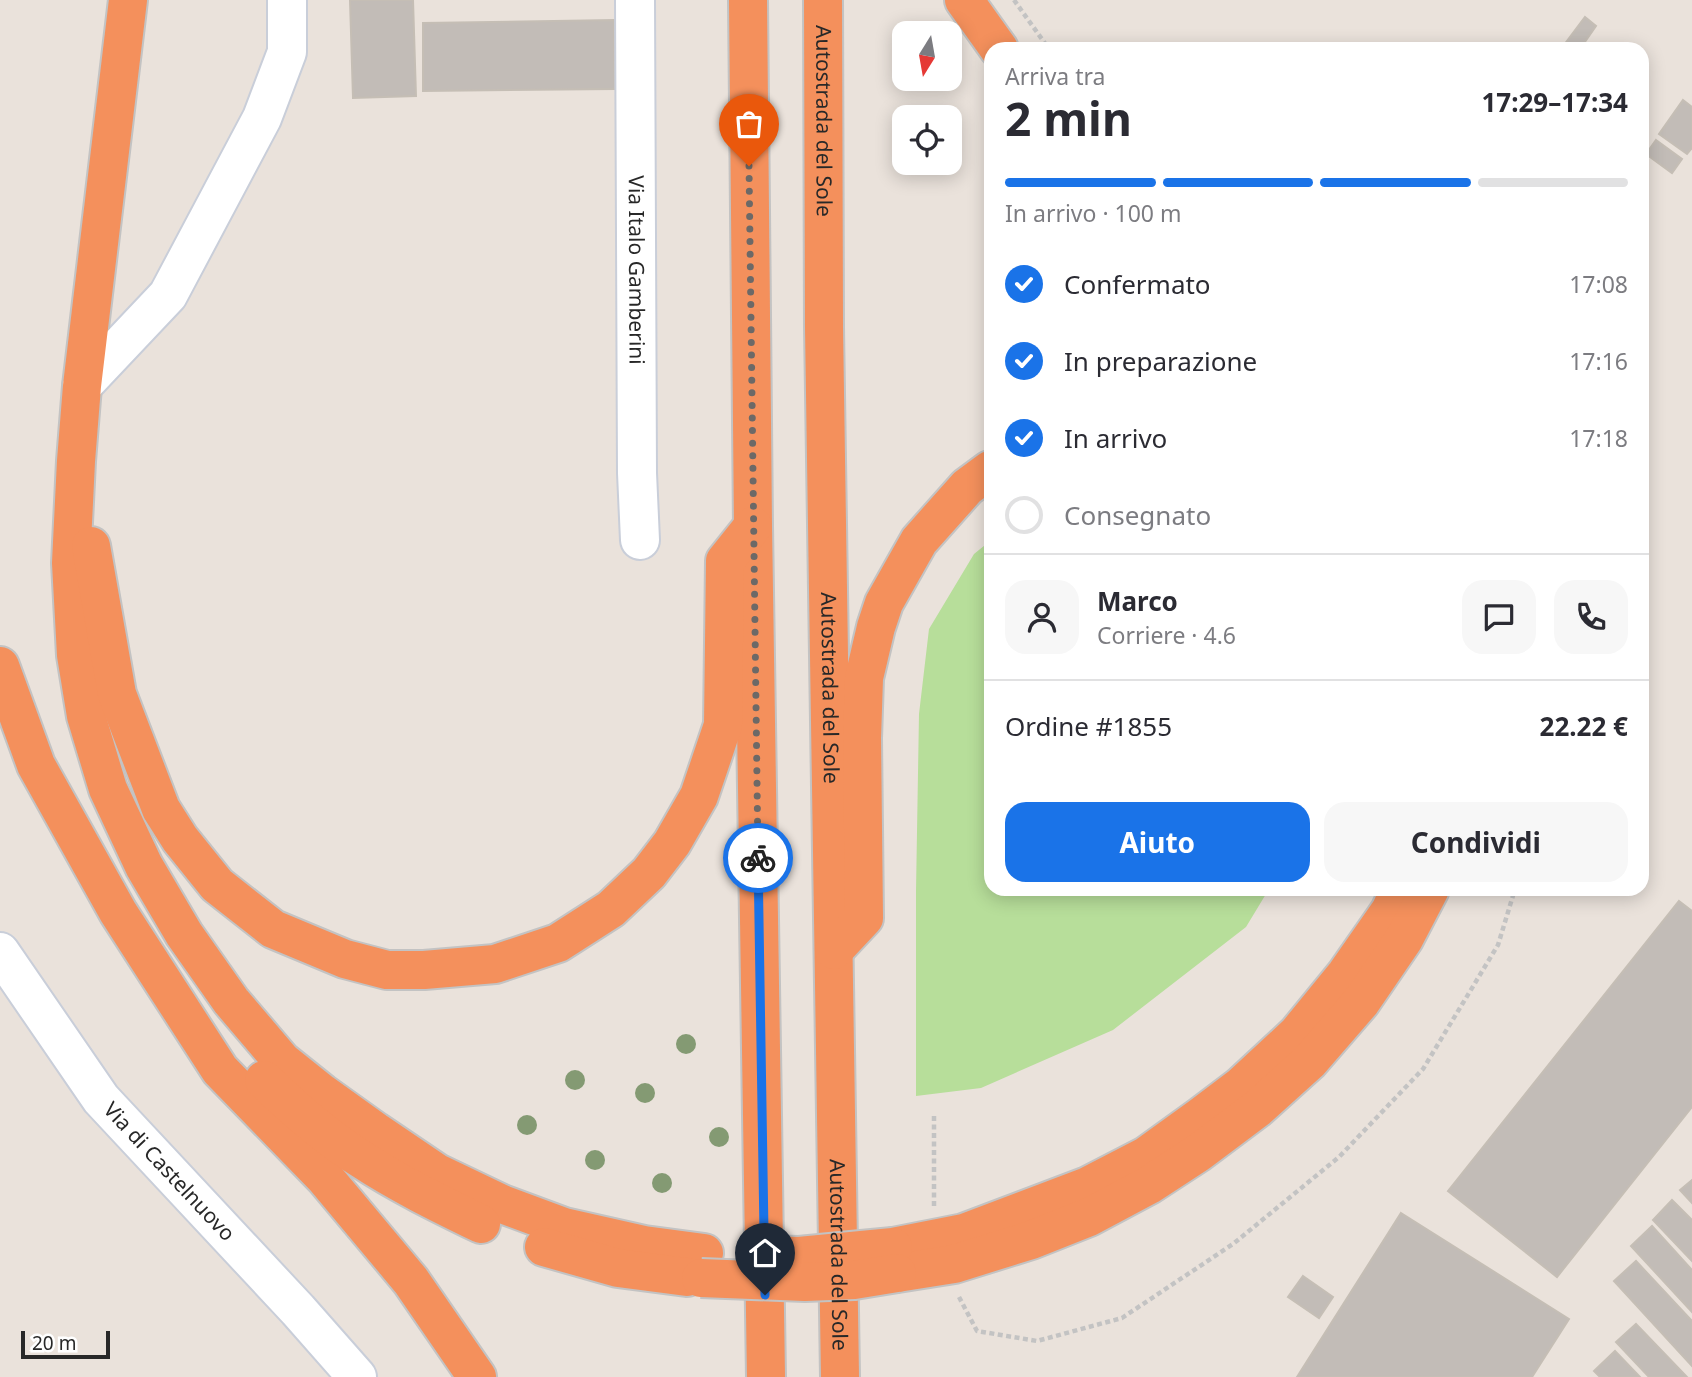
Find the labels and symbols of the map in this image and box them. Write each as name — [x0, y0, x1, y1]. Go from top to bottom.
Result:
north arrow — [892, 21, 962, 91]
street label: Autostrada del Sole — [810, 25, 839, 217]
pin — [719, 94, 779, 166]
street label: Via Italo Gamberini — [623, 175, 652, 365]
street label: Autostrada del Sole — [815, 592, 846, 784]
courier — [723, 823, 793, 893]
street label: Via di Castelnuovo — [98, 1096, 242, 1247]
street label: Autostrada del Sole — [824, 1159, 855, 1351]
pin — [735, 1223, 795, 1295]
scale bar — [21, 1328, 110, 1360]

